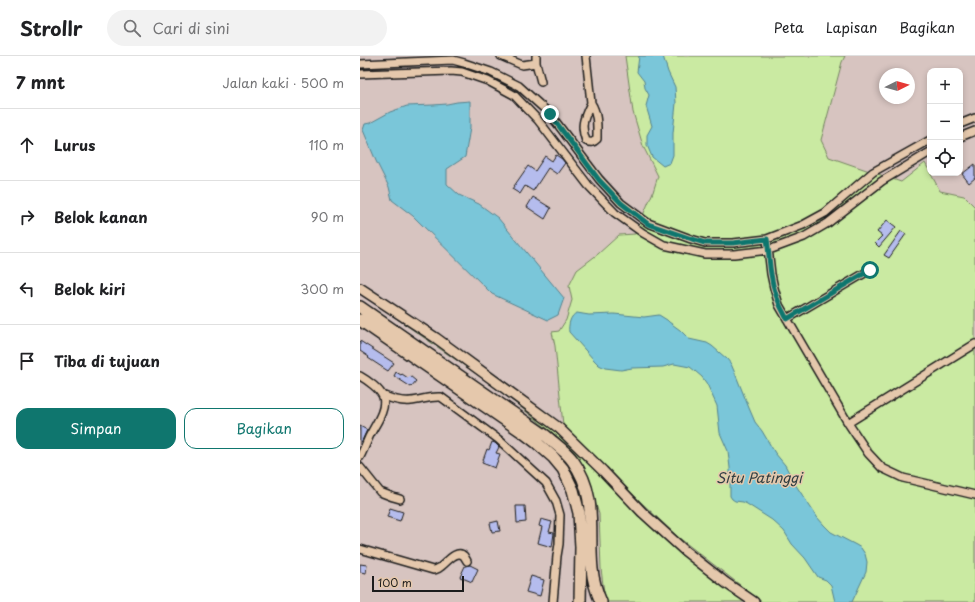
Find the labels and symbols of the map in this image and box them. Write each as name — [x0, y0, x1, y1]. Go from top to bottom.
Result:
north arrow — [879, 68, 915, 104]
route end — [541, 105, 559, 123]
route start — [861, 261, 879, 279]
water label: Situ Patinggi — [716, 467, 804, 488]
scale bar — [372, 574, 464, 593]

